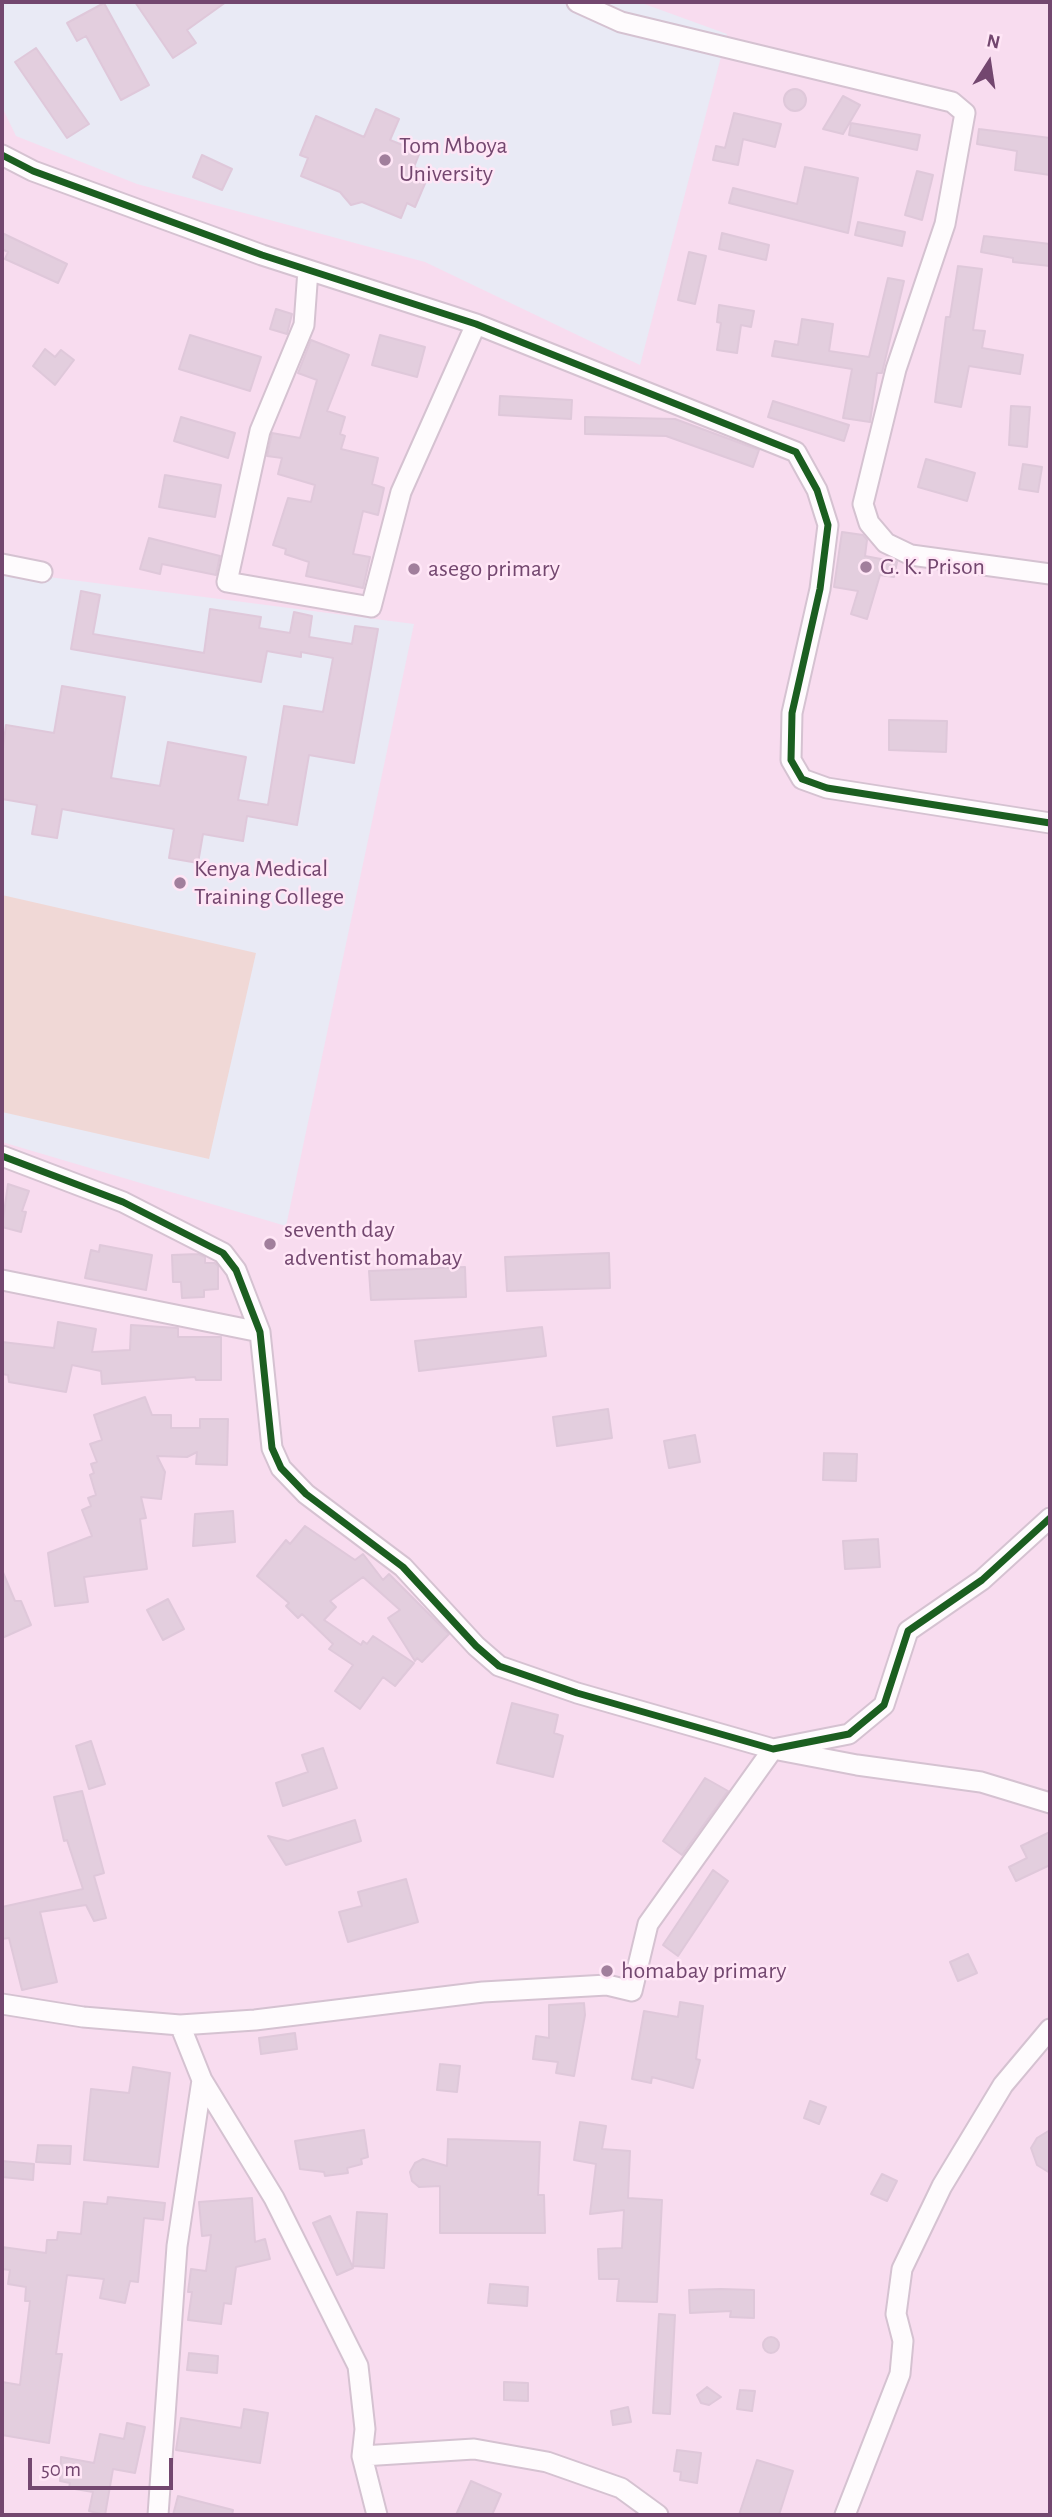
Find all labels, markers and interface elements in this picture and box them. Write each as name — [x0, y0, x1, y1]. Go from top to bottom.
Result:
north arrow — [954, 28, 1024, 98]
text: N — [985, 31, 1002, 53]
place label: Tom Mboya University — [399, 132, 508, 188]
marker: Tom Mboya University — [377, 152, 393, 168]
place label: G. K. Prison — [880, 553, 985, 581]
place label: asego primary — [428, 555, 560, 583]
marker: G. K. Prison — [858, 559, 874, 575]
marker: asego primary — [406, 561, 422, 577]
place label: Kenya Medical Training College — [194, 855, 344, 911]
marker: Kenya Medical Training College — [172, 875, 188, 891]
place label: seventh day adventist homabay — [284, 1216, 462, 1272]
marker: seventh day adventist homabay — [262, 1236, 278, 1252]
place label: homabay primary — [621, 1957, 787, 1985]
marker: homabay primary — [599, 1963, 615, 1979]
scale bar — [32, 2444, 177, 2488]
text: 50 m — [41, 2459, 81, 2480]

